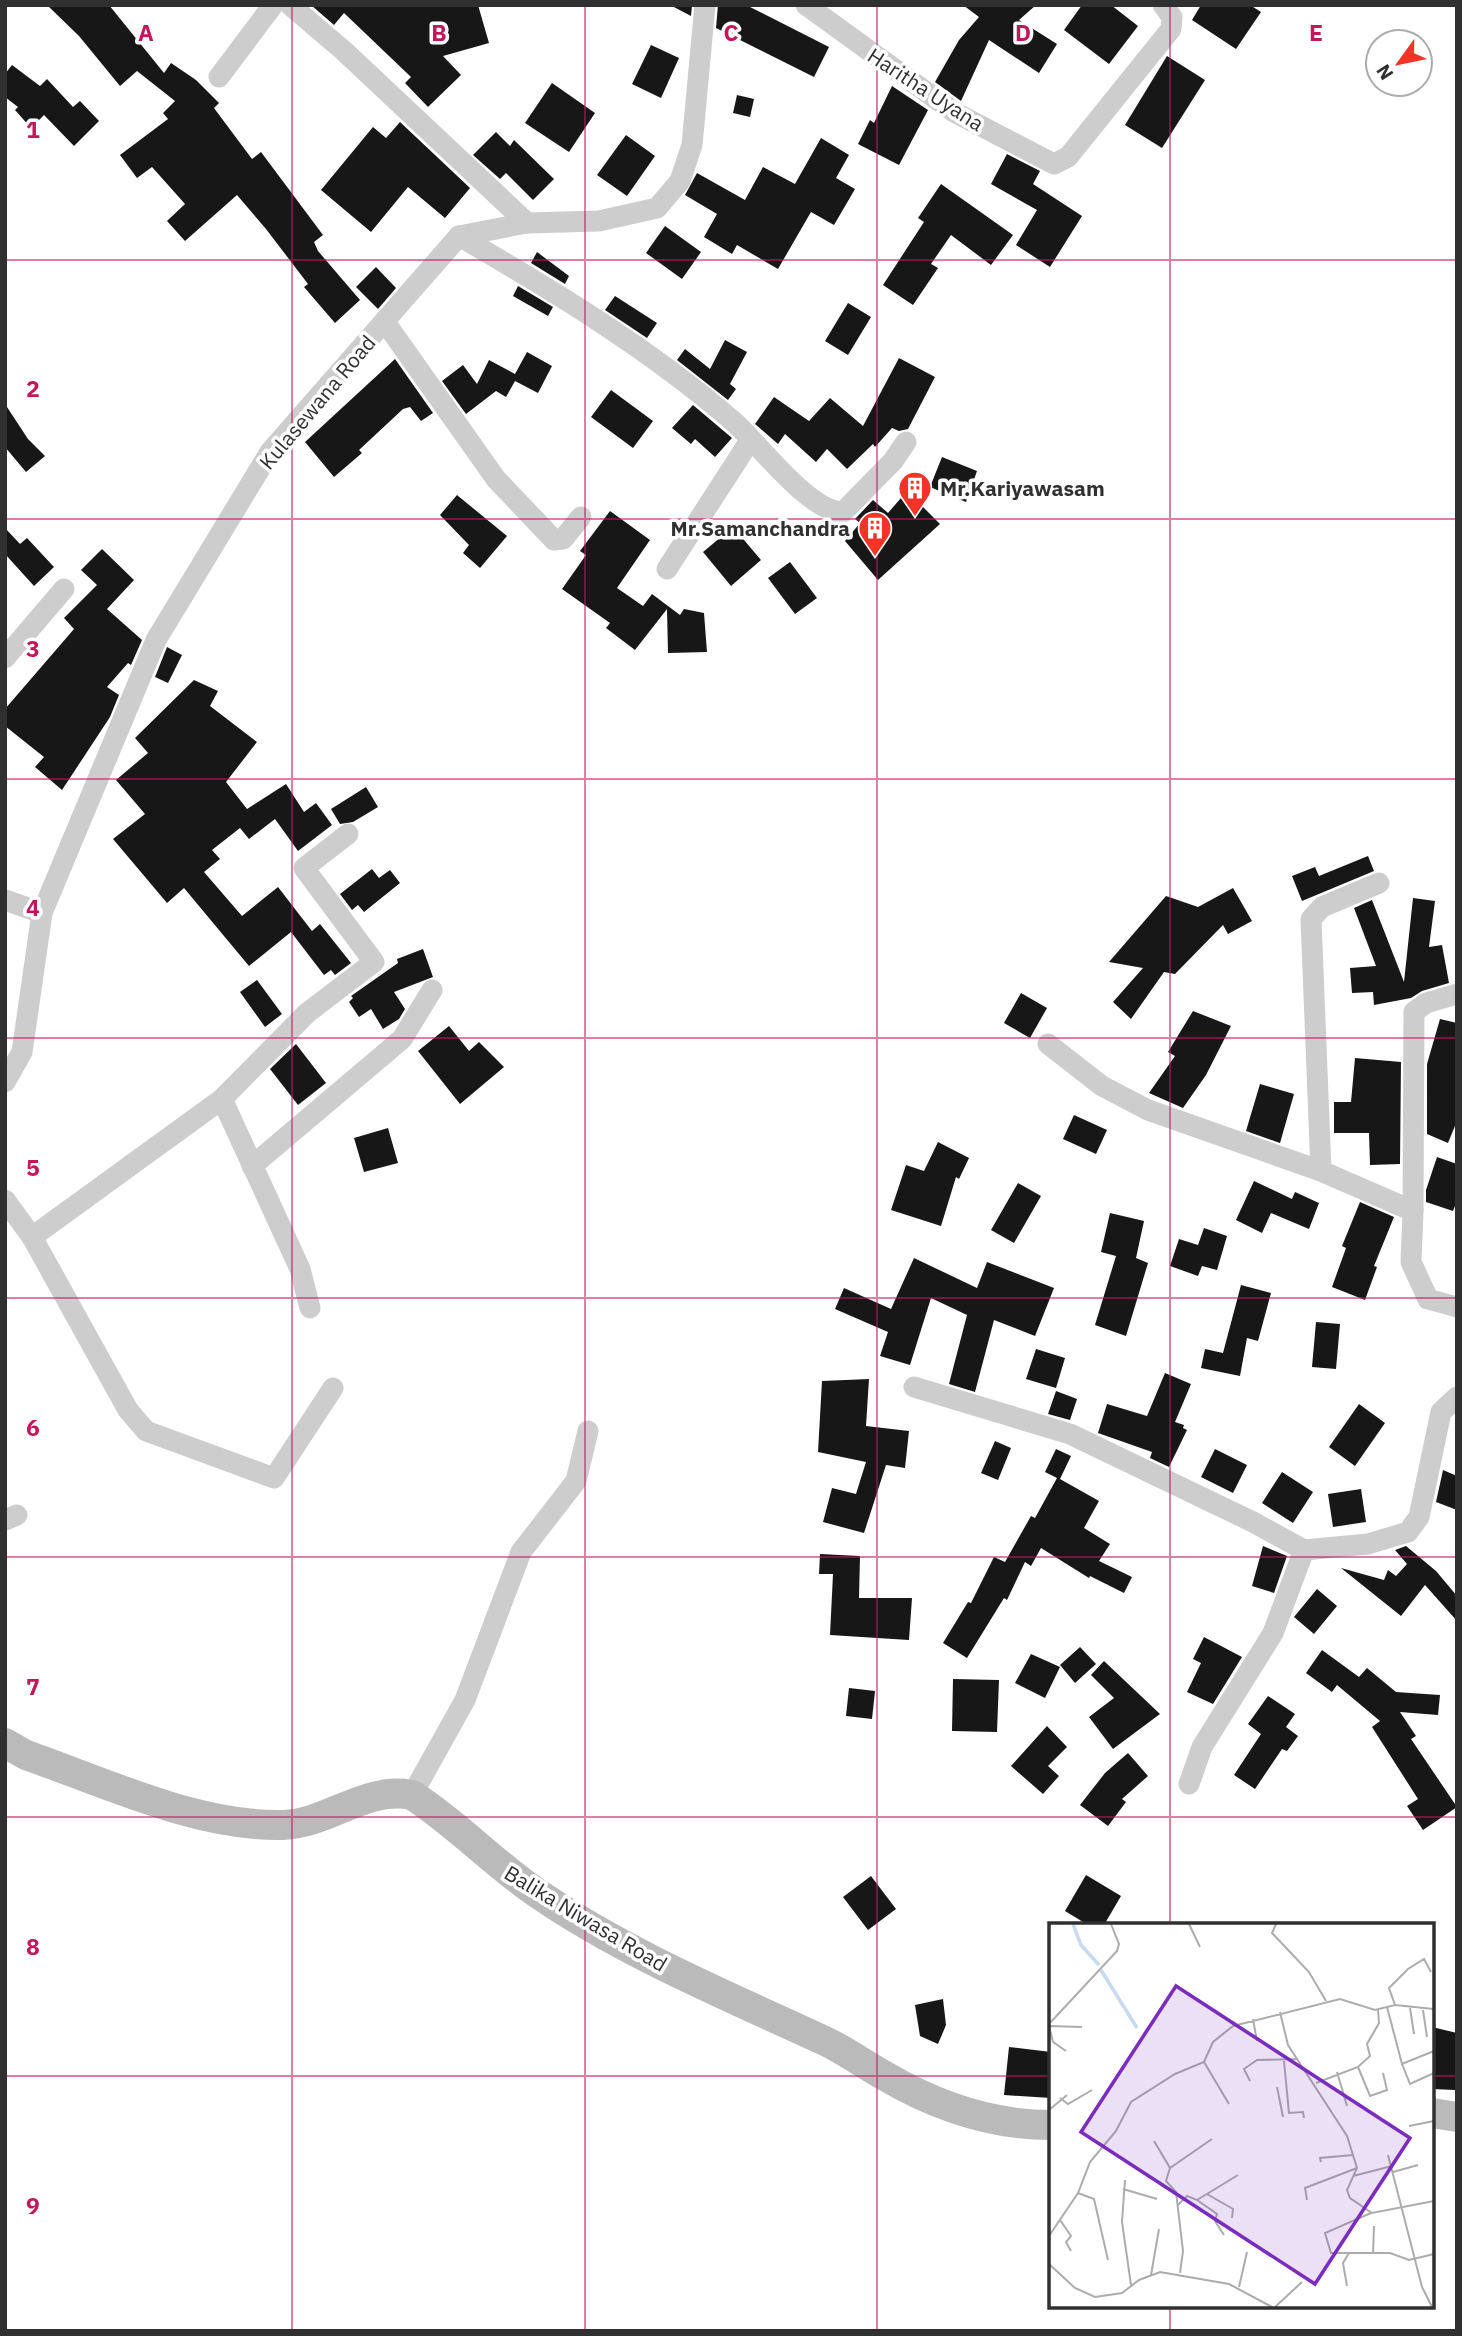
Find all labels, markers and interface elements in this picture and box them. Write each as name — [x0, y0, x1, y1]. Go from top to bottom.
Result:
text: A — [138, 17, 154, 47]
text: B — [431, 17, 447, 47]
text: C — [724, 17, 739, 47]
text: D — [1015, 17, 1031, 47]
text: E — [1309, 17, 1323, 47]
north arrow — [1364, 28, 1434, 98]
street label: Haritha Uyana — [862, 41, 990, 137]
text: N — [1371, 60, 1399, 85]
text: 1 — [26, 114, 40, 144]
street label: Kulasewana Road — [253, 329, 381, 475]
text: 2 — [26, 373, 40, 403]
building icon: Mr.Kariyawasam — [896, 469, 934, 518]
place label: Mr.Kariyawasam — [940, 474, 1105, 502]
building icon: Mr.Samanchandra — [856, 509, 894, 558]
place label: Mr.Samanchandra — [670, 514, 850, 542]
text: 3 — [26, 633, 40, 663]
text: 4 — [26, 892, 40, 922]
text: 5 — [26, 1152, 40, 1182]
text: 6 — [26, 1412, 40, 1442]
text: 7 — [26, 1671, 40, 1701]
street label: Balika Niwasa Road — [500, 1858, 672, 1978]
inset map — [1049, 1923, 1434, 2308]
text: 8 — [26, 1931, 40, 1961]
text: 9 — [26, 2190, 40, 2220]

